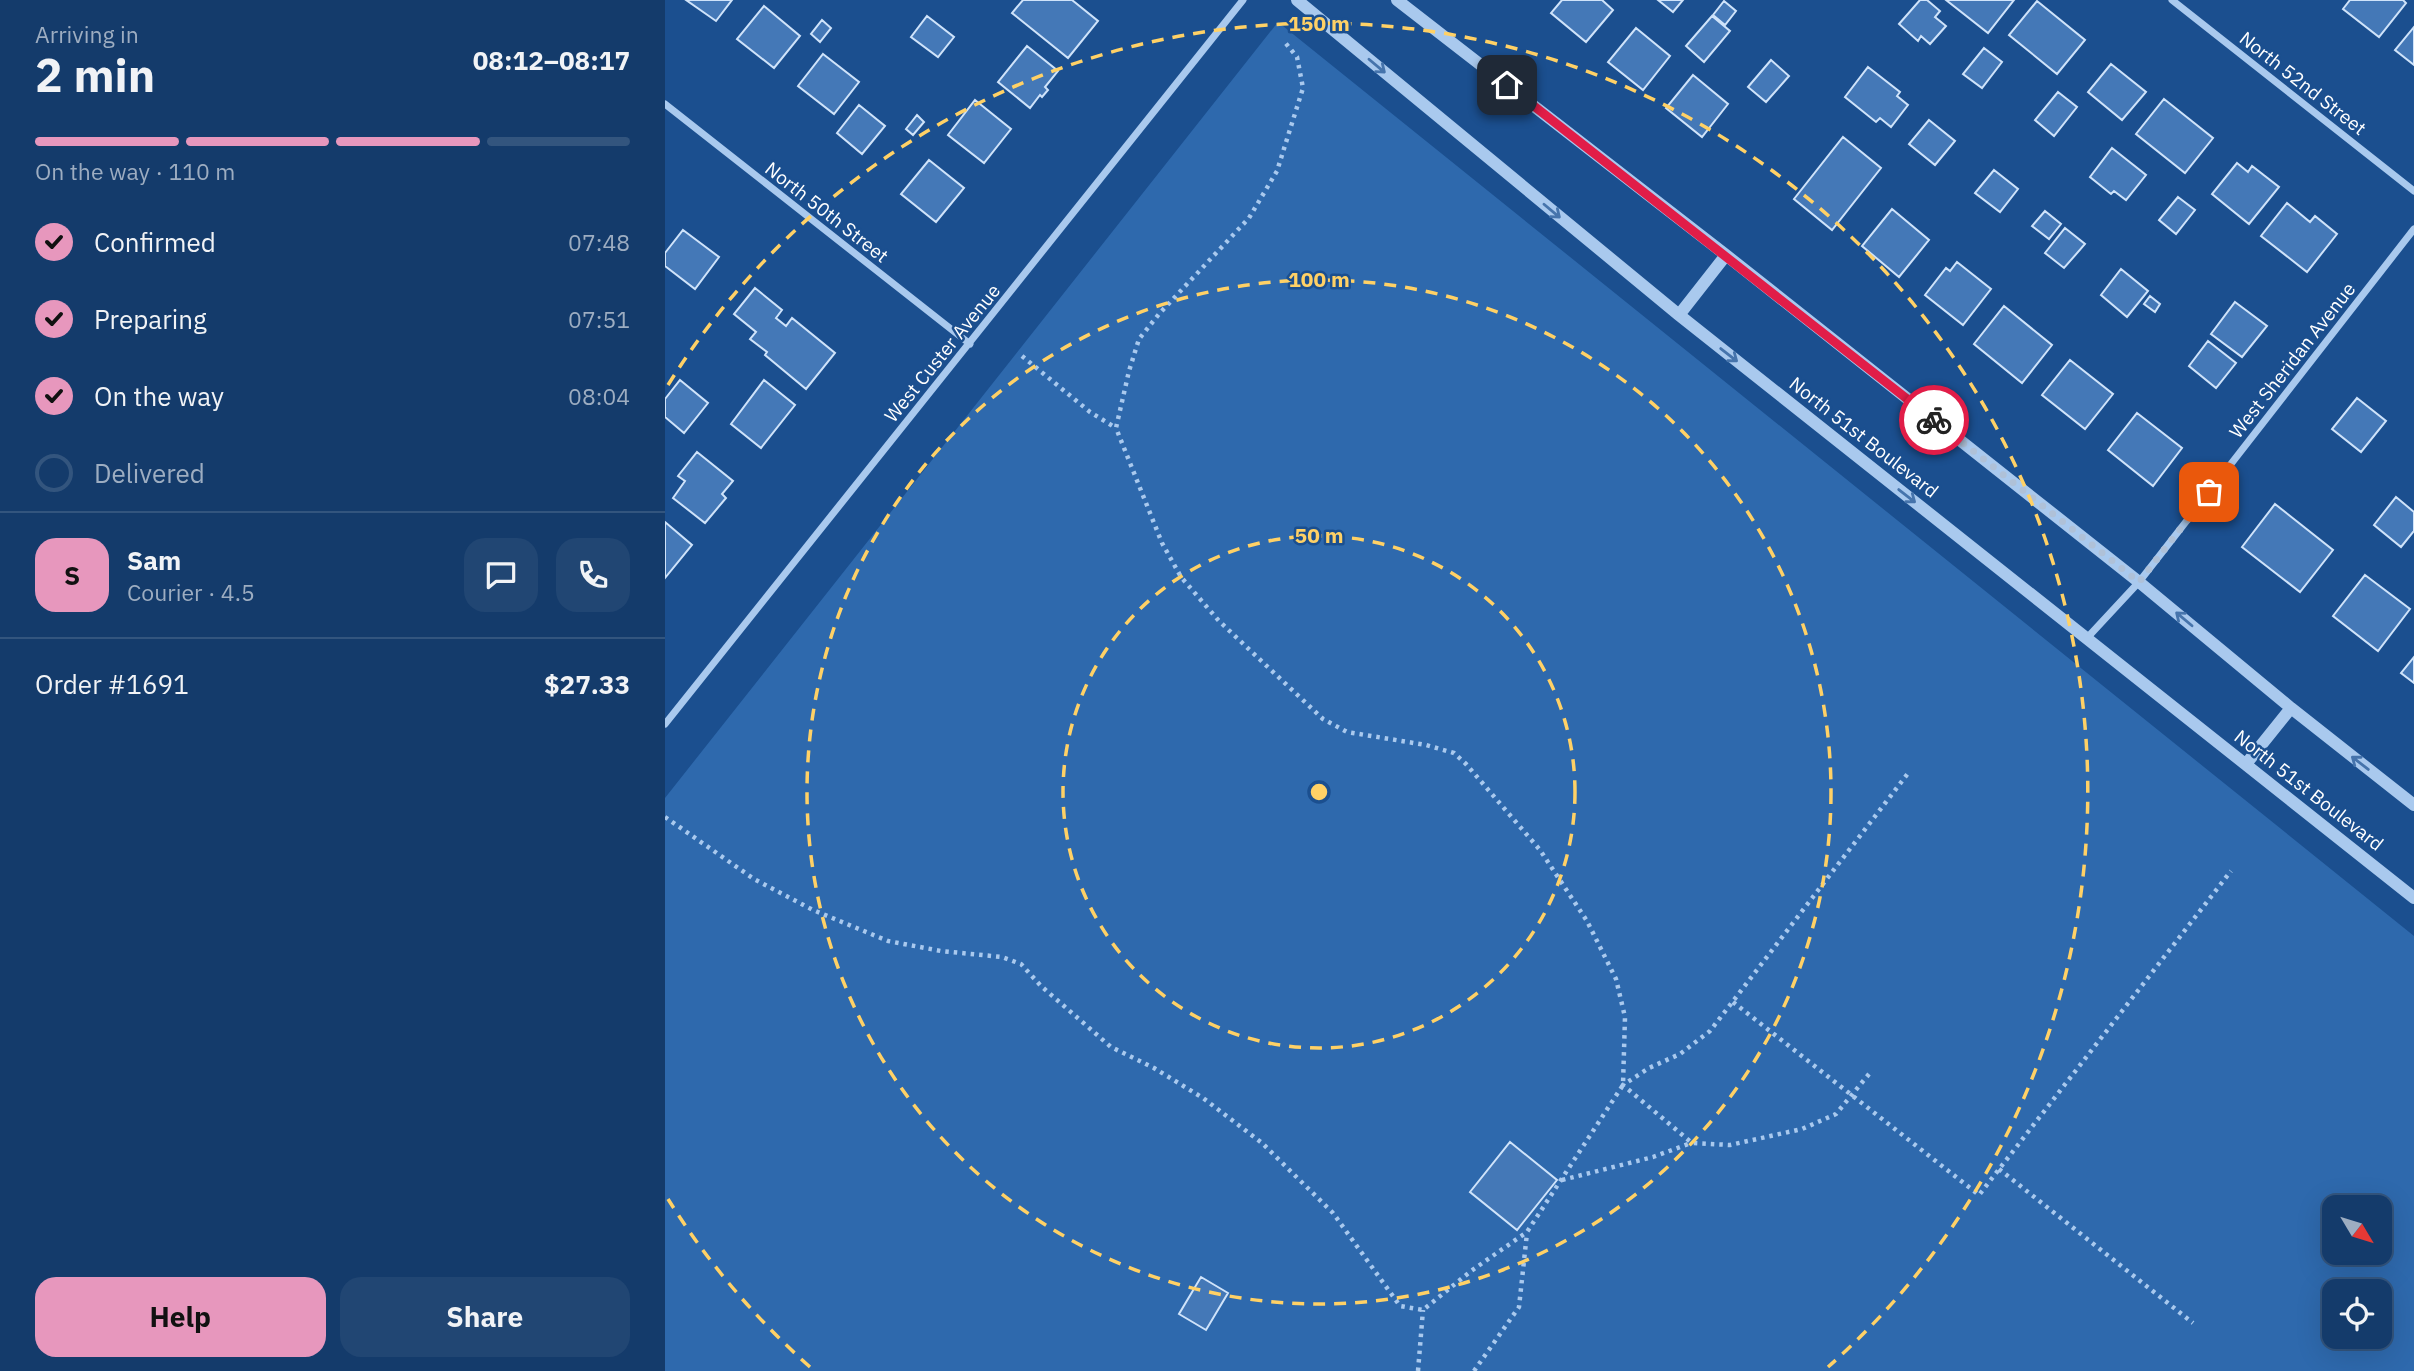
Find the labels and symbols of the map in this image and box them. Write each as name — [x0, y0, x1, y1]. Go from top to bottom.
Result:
text: 150 m — [1288, 9, 1350, 37]
street label: North 52nd Street — [2235, 26, 2371, 140]
pin — [1477, 55, 1537, 115]
one-way arrow — [1367, 58, 1385, 74]
street label: North 50th Street — [761, 156, 893, 268]
one-way arrow — [1543, 203, 1561, 219]
text: 100 m — [1288, 265, 1350, 293]
street label: West Sheridan Avenue — [2224, 277, 2360, 443]
street label: West Custer Avenue — [879, 279, 1005, 427]
one-way arrow — [1719, 347, 1737, 362]
street label: North 51st Boulevard — [1785, 371, 1943, 503]
courier — [1899, 385, 1969, 455]
pin — [2179, 462, 2239, 522]
one-way arrow — [1898, 488, 1916, 503]
text: 50 m — [1295, 521, 1343, 549]
one-way arrow — [2175, 611, 2193, 627]
street label: North 51st Boulevard — [2230, 724, 2388, 856]
one-way arrow — [2352, 755, 2370, 771]
centre of rings — [1307, 780, 1331, 804]
north arrow — [2322, 1195, 2392, 1265]

